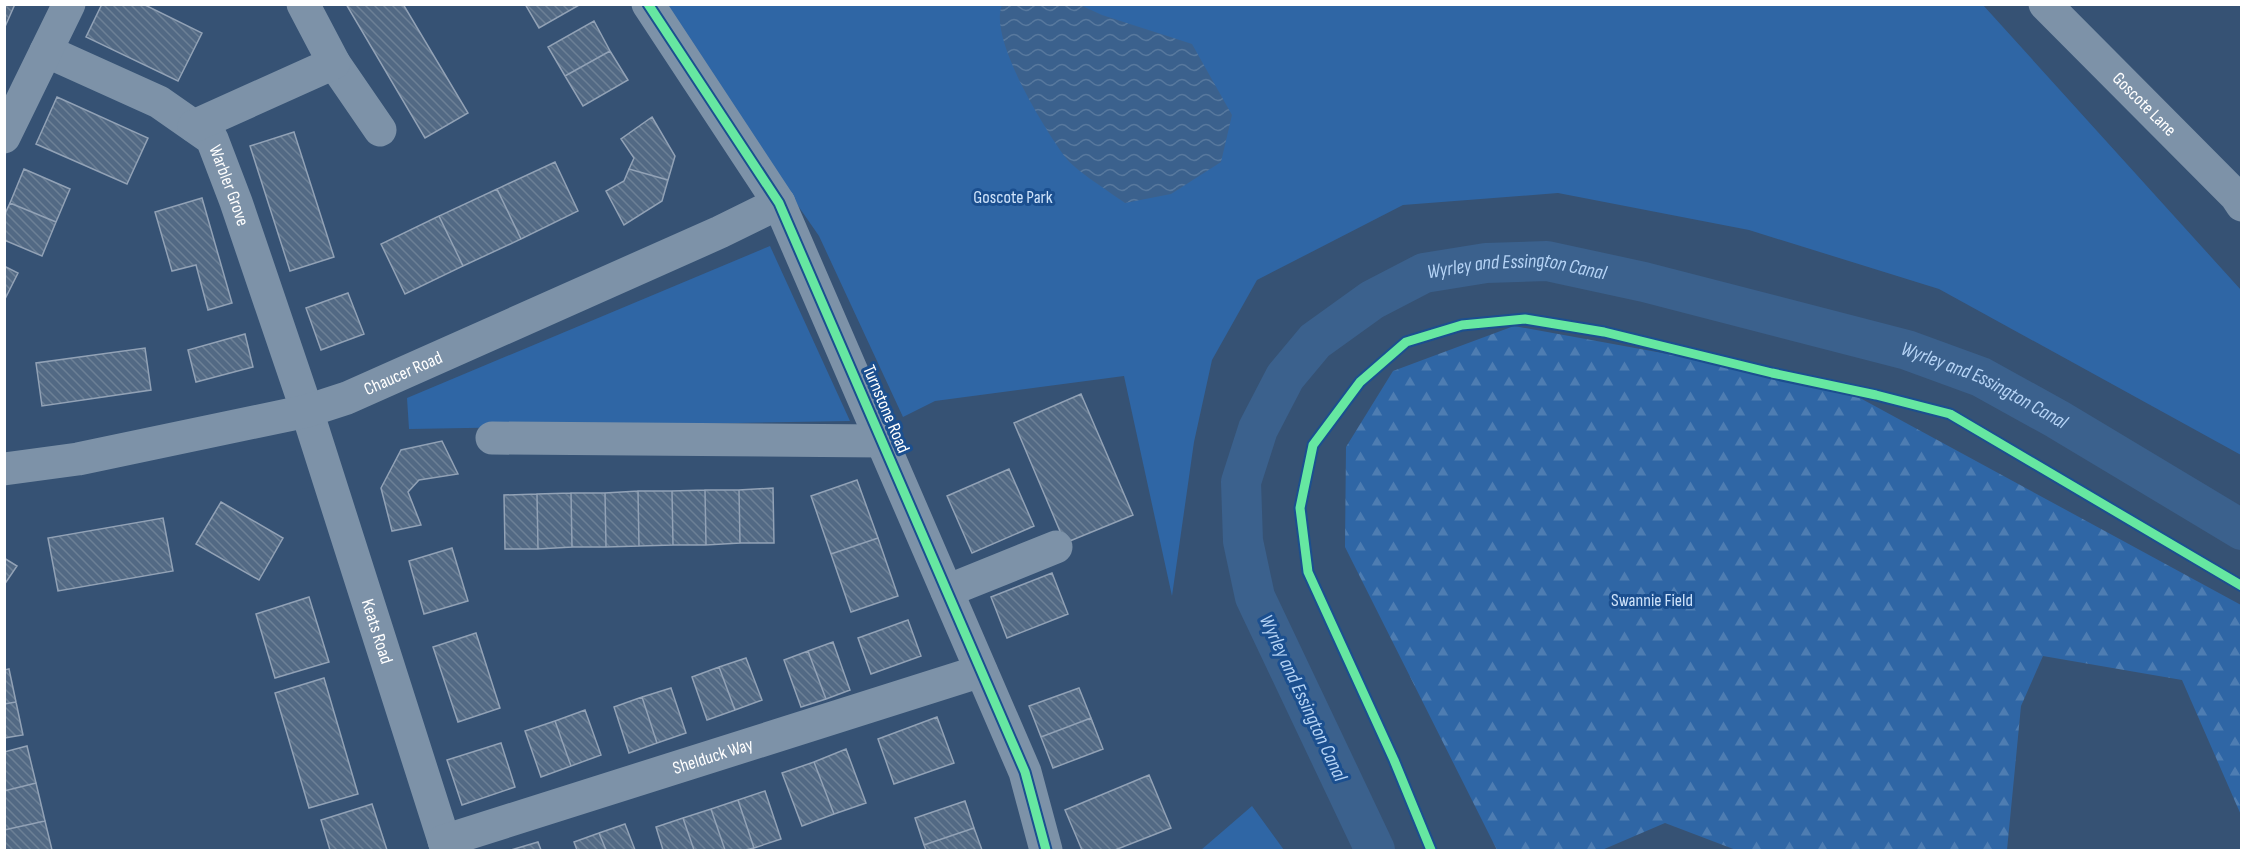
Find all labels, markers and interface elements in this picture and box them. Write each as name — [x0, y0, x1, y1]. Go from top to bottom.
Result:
street label: Goscote Lane — [2108, 68, 2181, 140]
street label: Warbler Grove — [205, 142, 254, 228]
park label: Goscote Park — [973, 187, 1053, 208]
water label: Wyrley and Essington Canal — [1425, 249, 1610, 286]
water label: Wyrley and Essington Canal — [1898, 337, 2073, 435]
street label: Chaucer Road — [361, 347, 445, 400]
street label: Turnstone Road — [858, 362, 914, 456]
park label: Swannie Field — [1611, 590, 1693, 611]
street label: Keats Road — [357, 596, 397, 666]
water label: Wyrley and Essington Canal — [1254, 611, 1353, 786]
street label: Shelduck Way — [670, 733, 756, 778]

